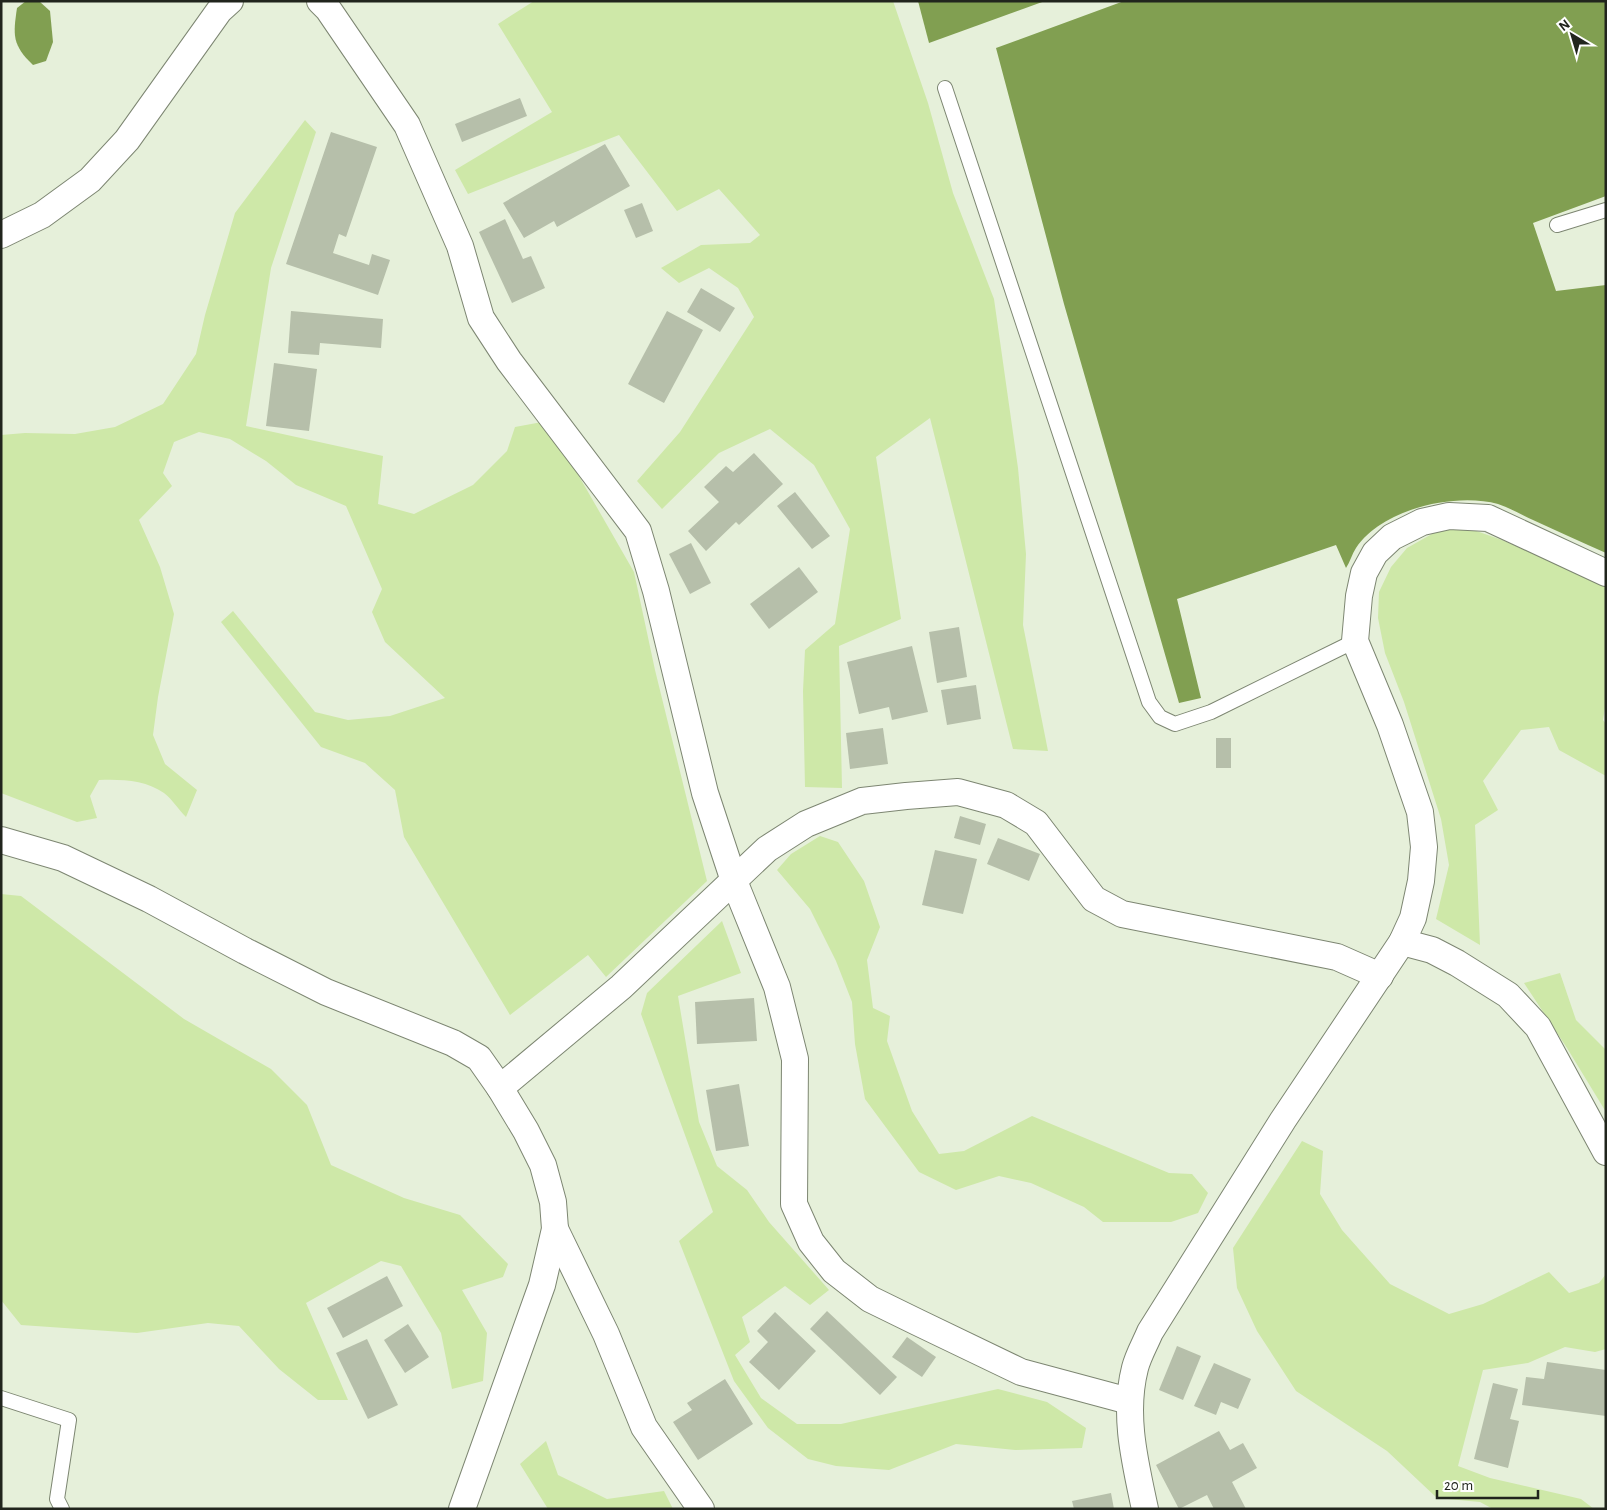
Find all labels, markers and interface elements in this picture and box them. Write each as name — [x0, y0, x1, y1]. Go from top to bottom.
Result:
north arrow — [1547, 10, 1597, 60]
text: N — [1556, 17, 1573, 34]
scale bar — [1437, 1468, 1538, 1500]
text: 20 m — [1444, 1478, 1473, 1493]

